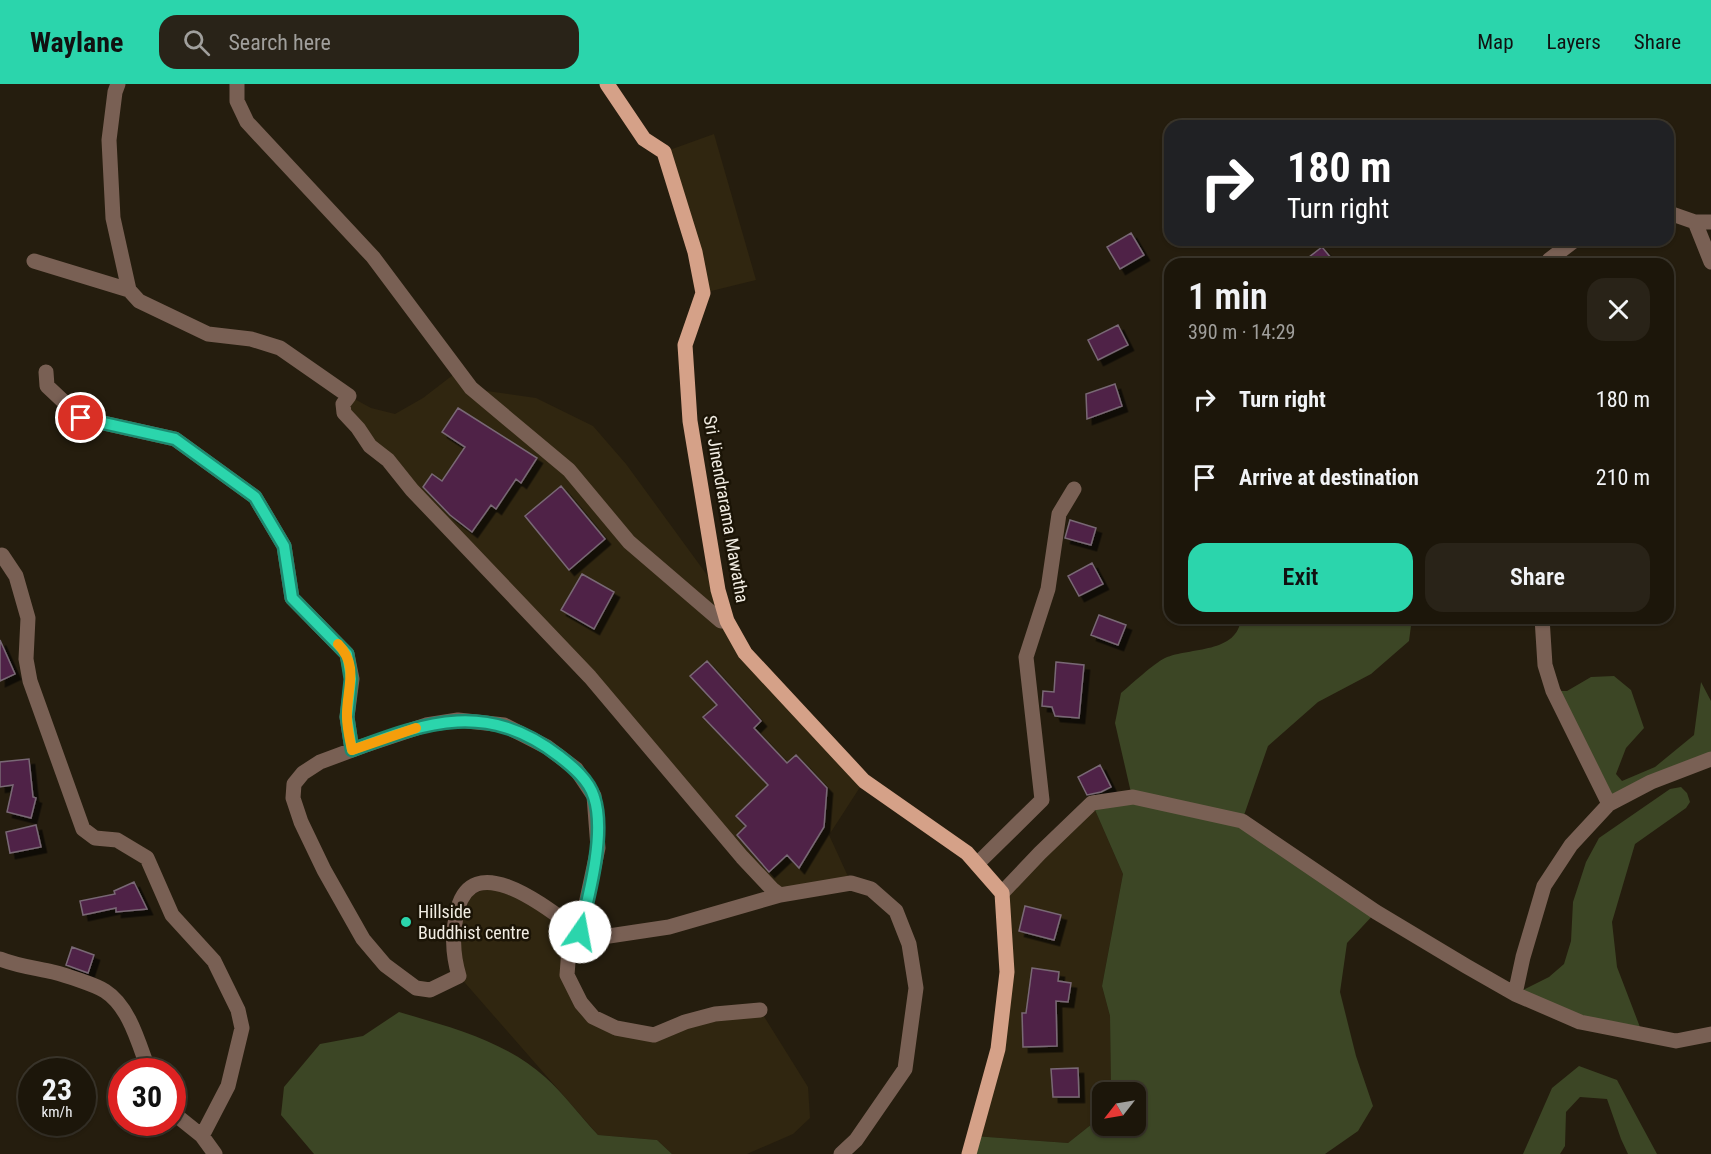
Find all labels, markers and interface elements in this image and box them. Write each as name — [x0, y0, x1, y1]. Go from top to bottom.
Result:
search box — [159, 15, 579, 69]
text: Waylane — [30, 26, 123, 59]
icon: search — [180, 26, 213, 59]
text: Search here — [228, 30, 331, 55]
text: Map — [1477, 30, 1514, 54]
text: Layers — [1547, 30, 1601, 54]
text: Share — [1634, 30, 1681, 54]
text: 180 m — [1287, 143, 1392, 192]
icon: right — [1188, 144, 1266, 222]
text: Turn right — [1287, 193, 1389, 225]
text: 1 min — [1188, 276, 1268, 318]
button: close — [1587, 278, 1650, 341]
text: 390 m · 14:29 — [1188, 320, 1295, 344]
icon: right — [1188, 383, 1221, 416]
text: Turn right — [1239, 387, 1326, 412]
text: 180 m — [1596, 387, 1650, 412]
pin — [55, 392, 106, 443]
icon: arrive — [64, 401, 97, 434]
street label: Sri Jinendrarama Mawatha — [700, 414, 753, 604]
icon: arrive — [1188, 461, 1221, 494]
text: Arrive at destination — [1239, 465, 1419, 490]
text: 210 m — [1596, 465, 1650, 490]
button: Exit — [1188, 543, 1413, 612]
button: Share — [1425, 543, 1650, 612]
position arrow — [548, 900, 612, 964]
place label: Hillside Buddhist centre — [418, 901, 529, 943]
marker: Hillside Buddhist centre — [399, 915, 413, 929]
speed limit sign: 30 — [108, 1058, 186, 1136]
text: 23 — [42, 1072, 72, 1107]
north arrow — [1092, 1082, 1146, 1136]
map controls — [1092, 1082, 1146, 1136]
text: km/h — [42, 1103, 72, 1121]

